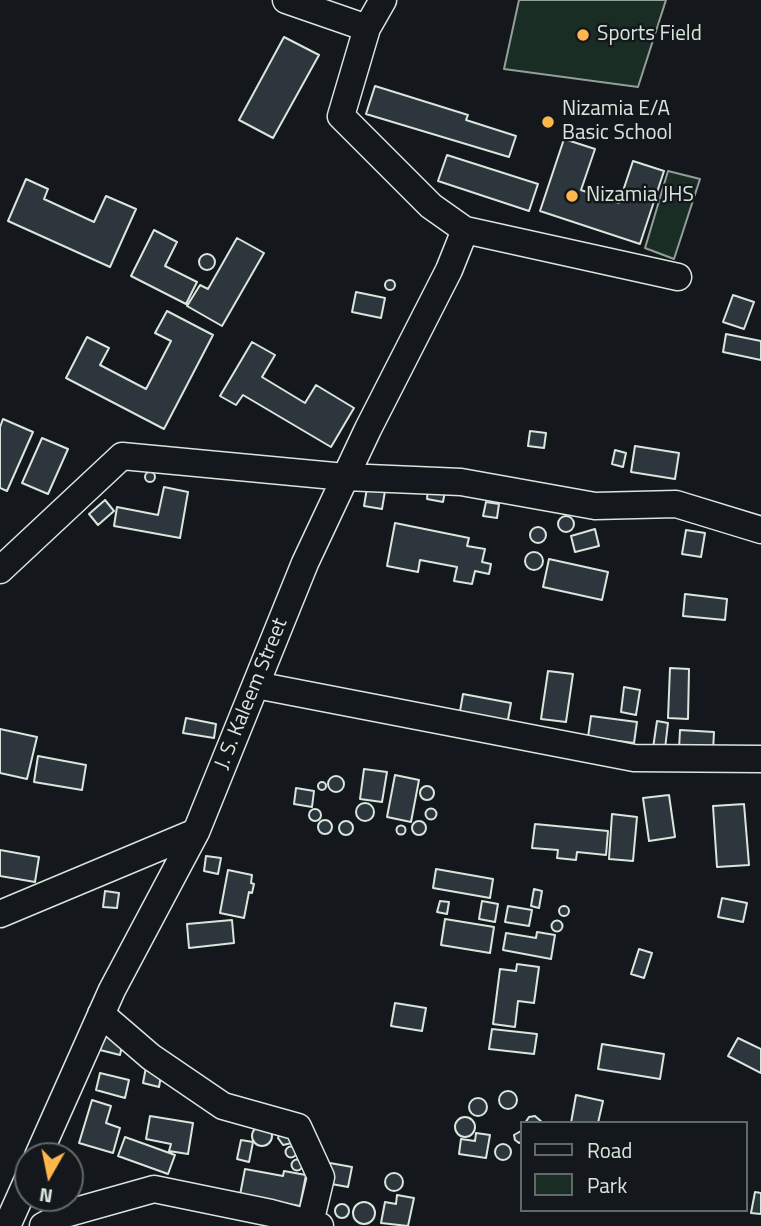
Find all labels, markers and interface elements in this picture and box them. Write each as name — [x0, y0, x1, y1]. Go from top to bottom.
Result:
place label: Sports Field — [597, 22, 702, 48]
marker: Sports Field — [575, 27, 591, 43]
place label: Nizamia E/A Basic School — [562, 97, 672, 147]
marker: Nizamia E/A Basic School — [540, 114, 556, 130]
place label: Nizamia JHS — [586, 183, 694, 209]
marker: Nizamia JHS — [564, 188, 580, 204]
street label: J. S. Kaleem Street — [210, 615, 294, 773]
legend — [520, 1121, 747, 1212]
text: Road — [587, 1134, 632, 1166]
north arrow — [14, 1142, 84, 1212]
text: Park — [587, 1169, 627, 1201]
text: N — [37, 1181, 55, 1212]

